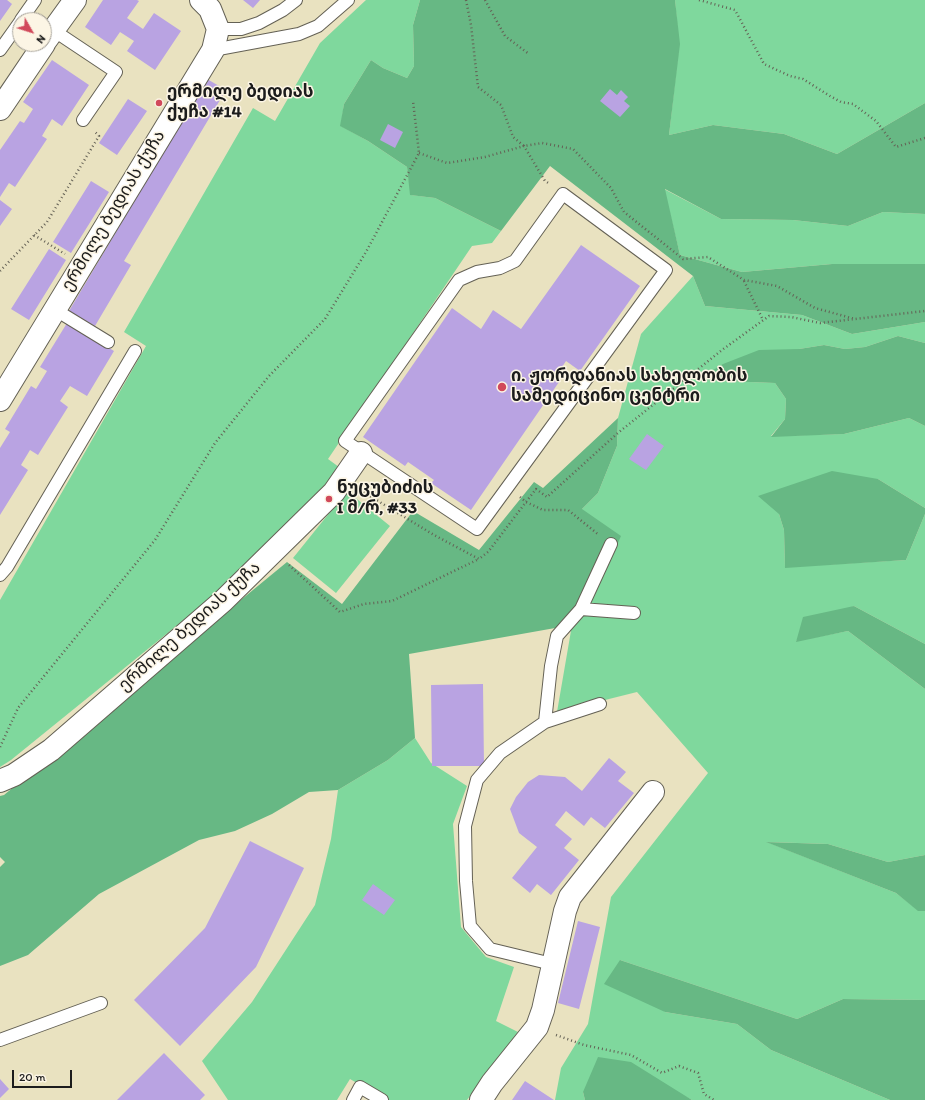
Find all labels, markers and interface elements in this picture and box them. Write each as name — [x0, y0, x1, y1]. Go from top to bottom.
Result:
north arrow — [12, 12, 52, 52]
text: N — [34, 32, 48, 46]
place label: ერმილე ბედიას ქუჩა #14 — [167, 83, 313, 123]
marker: ერმილე ბედიას ქუჩა #14 — [154, 98, 164, 108]
street label: ერმილე ბედიას ქუჩა — [58, 127, 170, 295]
place label: ი. ჟორდანიას სახელობის სამედიცინო ცენტრი — [511, 367, 747, 407]
marker: ი. ჟორდანიას სახელობის სამედიცინო ცენტრი — [496, 381, 508, 393]
place label: ნუცუბიძის I მ/რ, #33 — [337, 479, 434, 519]
marker: ნუცუბიძის I მ/რ, #33 — [324, 494, 334, 504]
street label: ერმილე ბედიას ქუჩა — [115, 558, 265, 696]
scale bar — [14, 1062, 74, 1088]
text: 20 m — [19, 1070, 46, 1084]

